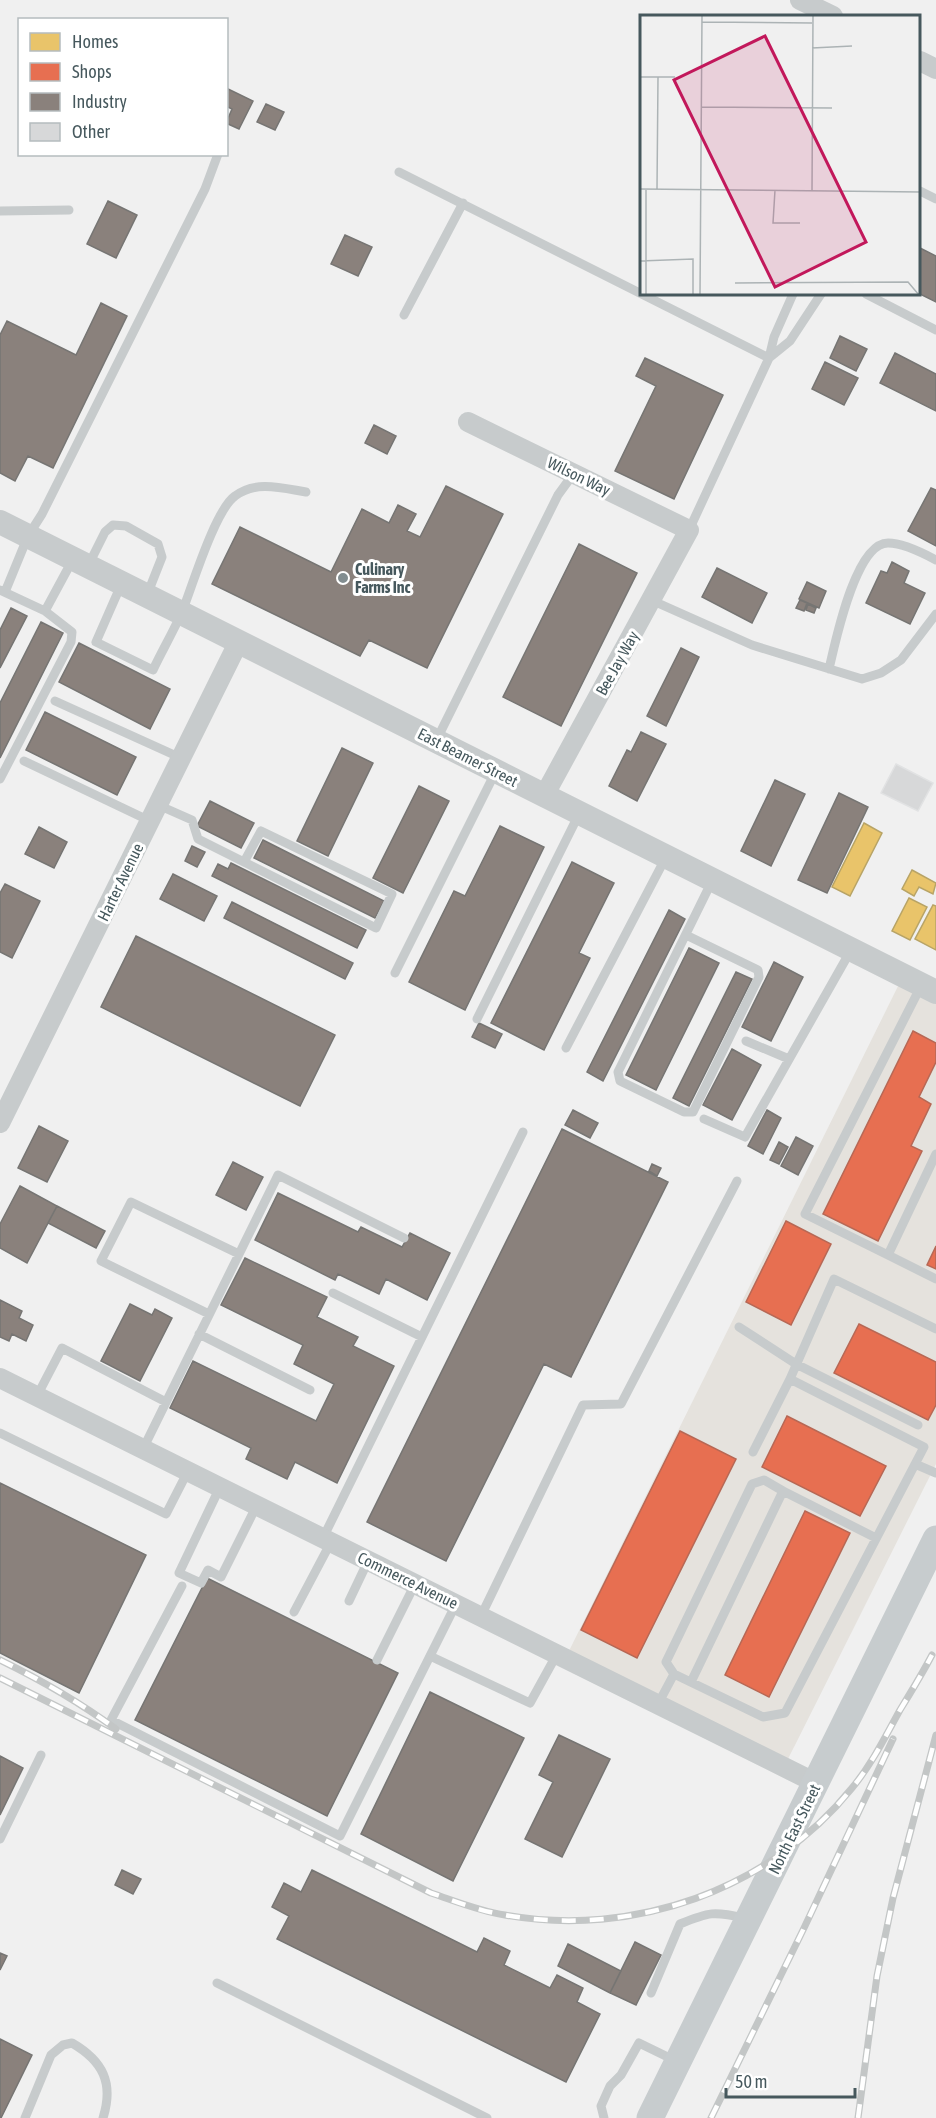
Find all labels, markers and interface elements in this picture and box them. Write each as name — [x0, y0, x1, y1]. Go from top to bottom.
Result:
inset map — [640, 15, 921, 296]
legend — [18, 18, 228, 156]
text: Homes — [72, 31, 118, 52]
text: Shops — [72, 61, 112, 82]
text: Industry — [72, 91, 127, 112]
text: Other — [72, 121, 111, 142]
street label: Wilson Way — [544, 453, 614, 500]
place label: Culinary Farms Inc — [355, 560, 410, 596]
marker: Culinary Farms Inc — [336, 571, 350, 585]
street label: Bee Jay Way — [592, 627, 643, 699]
street label: East Beamer Street — [415, 724, 521, 790]
street label: Harter Avenue — [93, 840, 147, 924]
street label: Commerce Avenue — [355, 1548, 461, 1612]
street label: North East Street — [764, 1781, 824, 1877]
scale bar — [726, 2061, 855, 2099]
text: 50 m — [735, 2071, 767, 2092]

